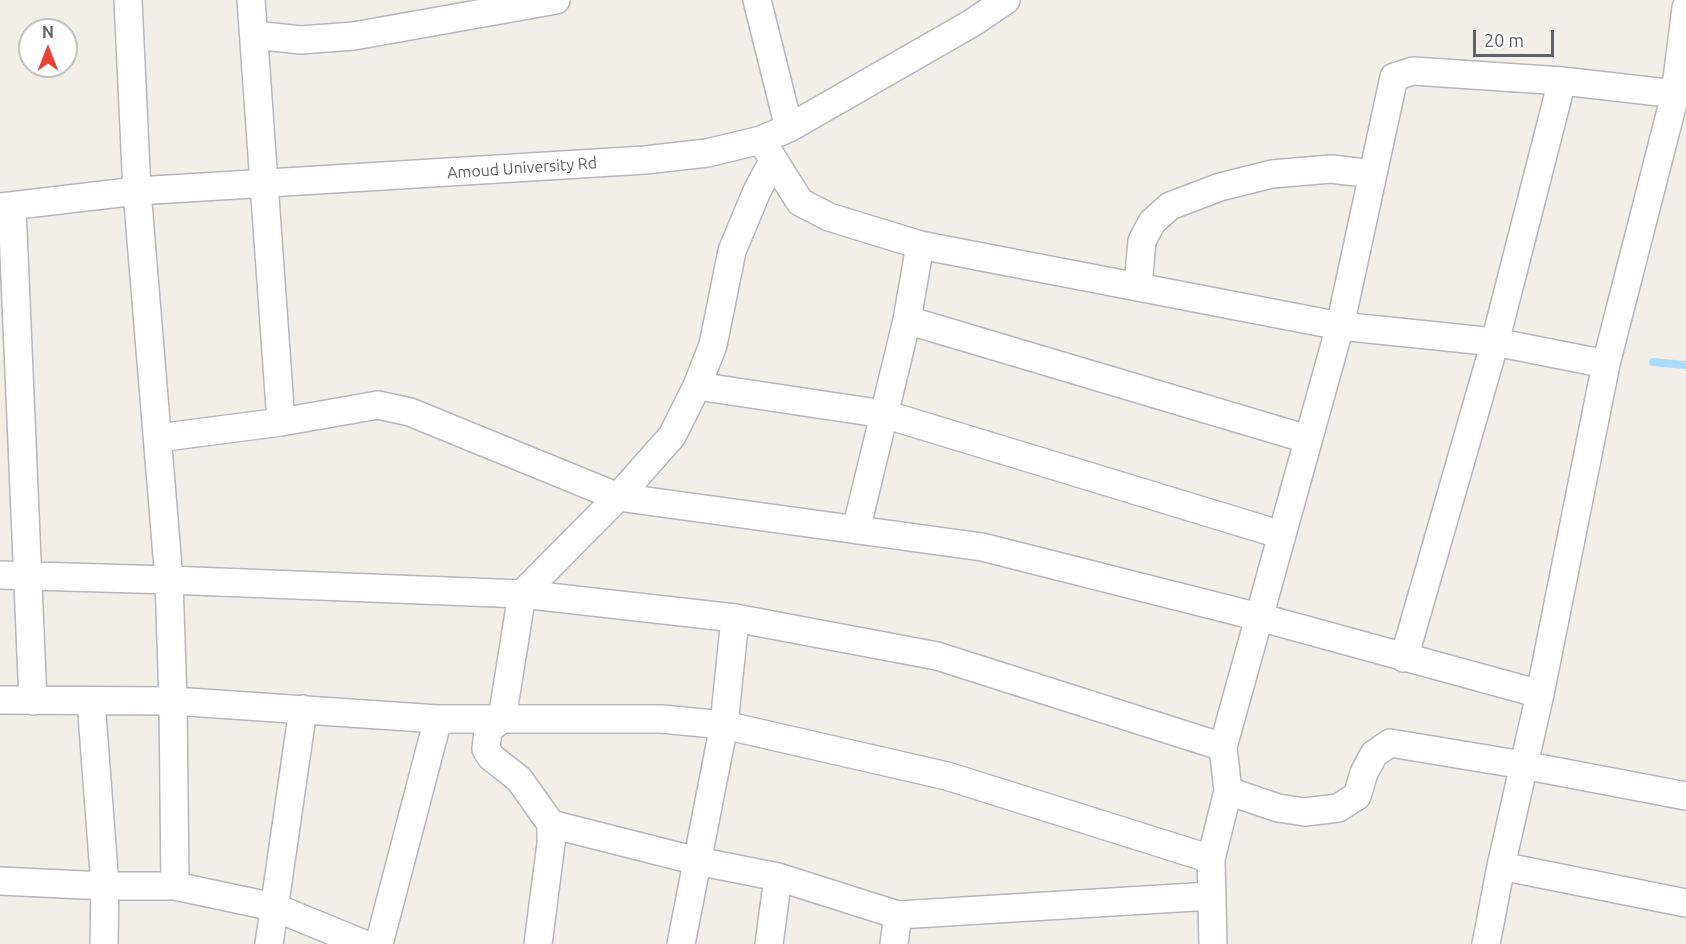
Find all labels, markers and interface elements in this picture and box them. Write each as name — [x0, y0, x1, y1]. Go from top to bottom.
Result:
north arrow — [18, 18, 78, 78]
scale bar — [1476, 18, 1557, 56]
text: N — [42, 23, 54, 41]
text: 20 m — [1484, 30, 1524, 50]
street label: Amoud University Rd — [446, 153, 598, 183]

